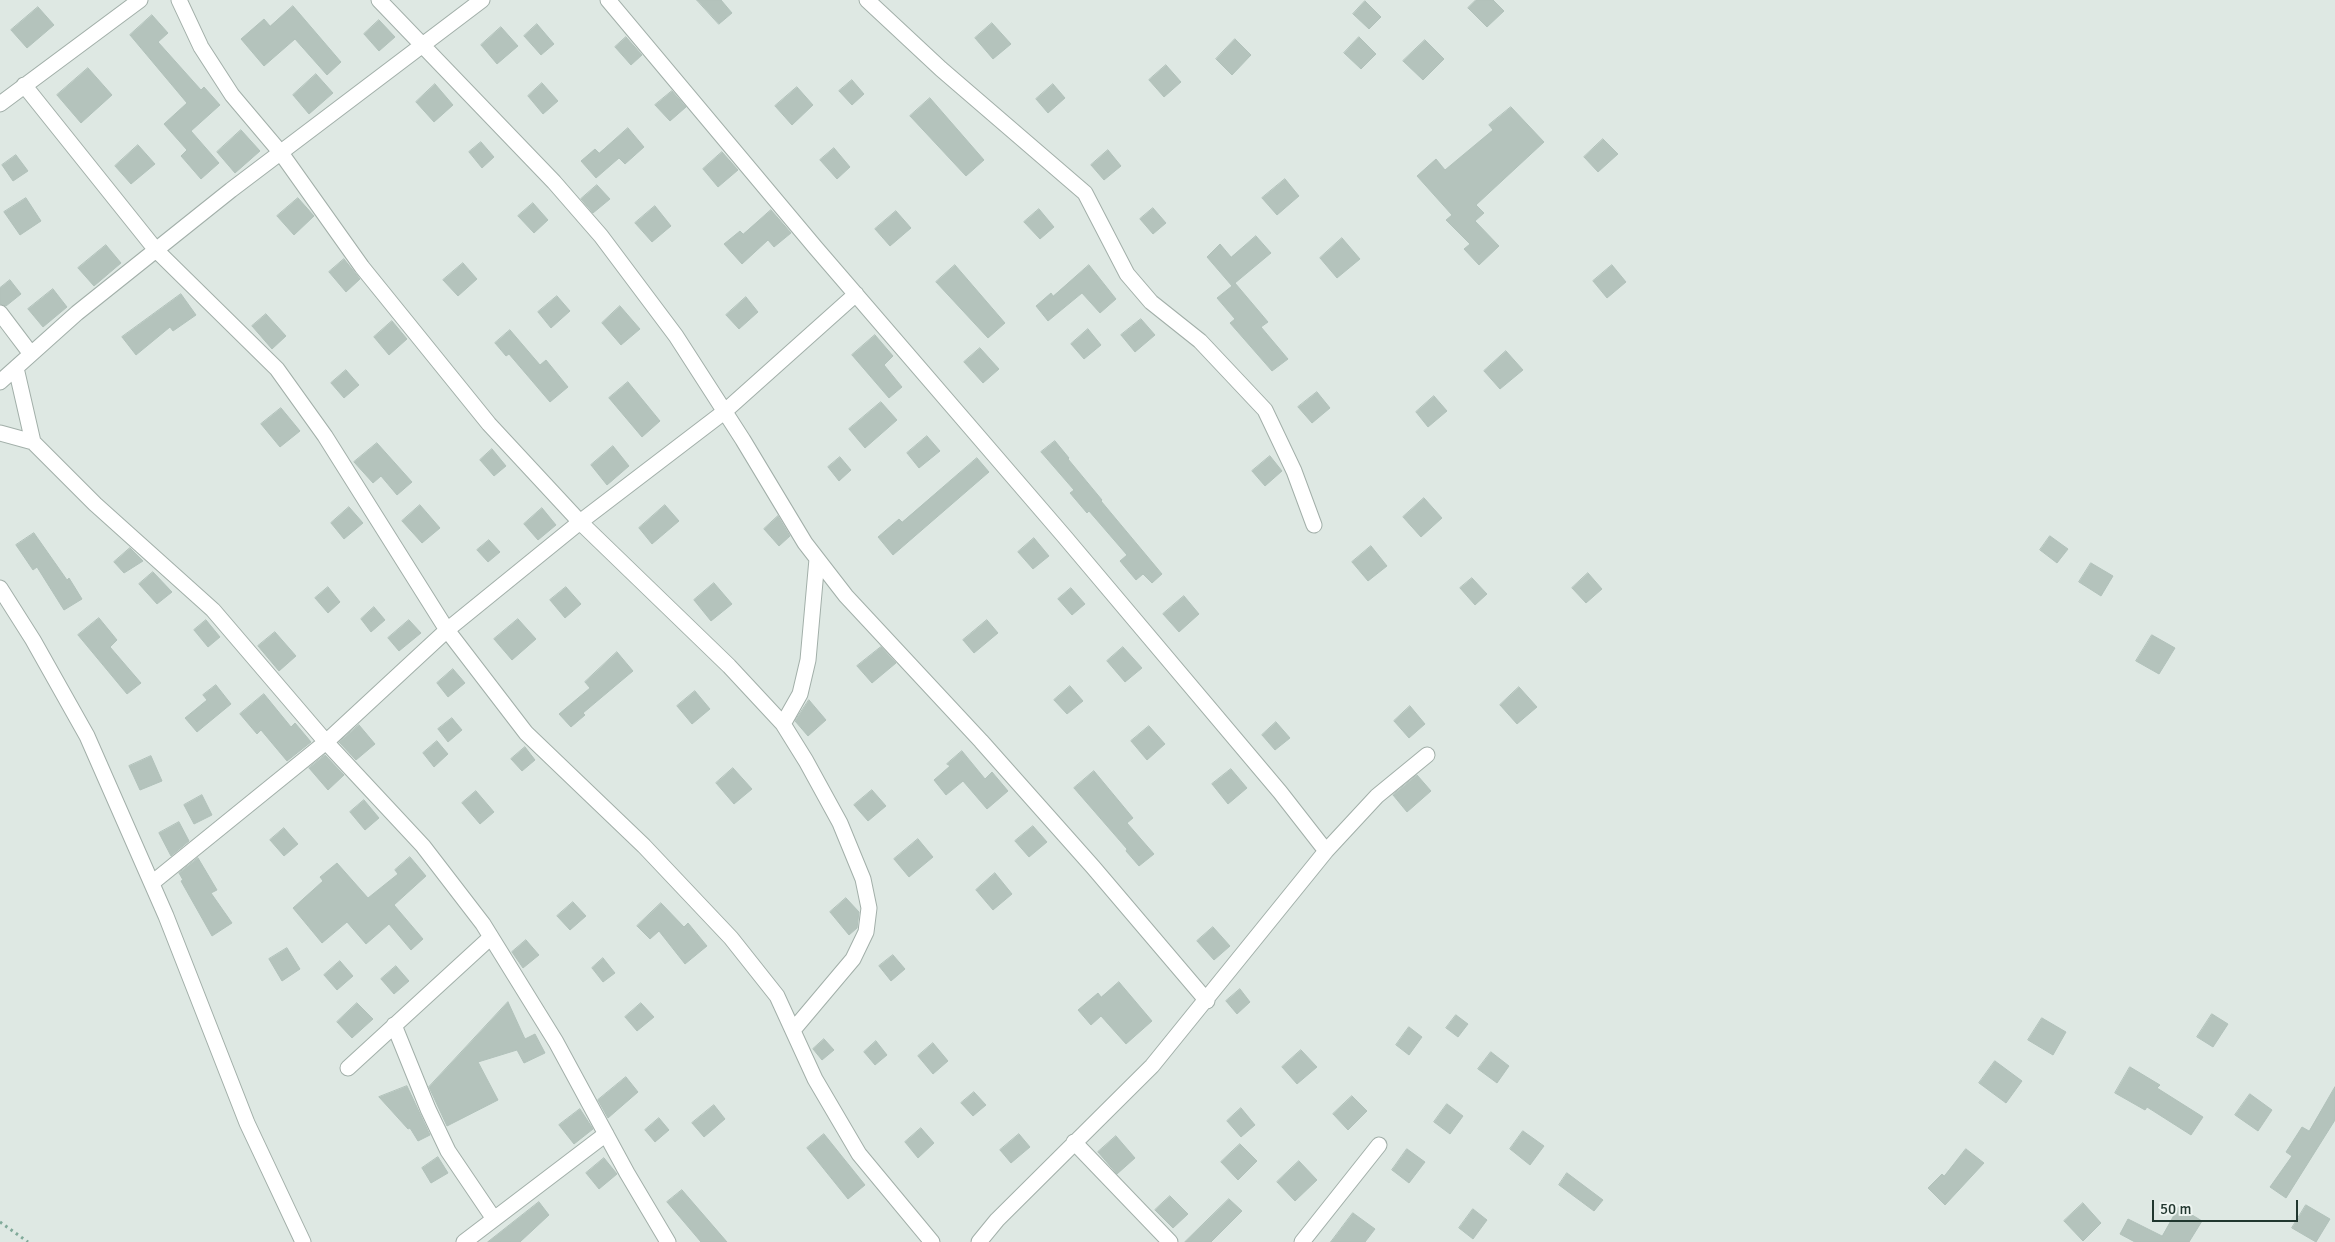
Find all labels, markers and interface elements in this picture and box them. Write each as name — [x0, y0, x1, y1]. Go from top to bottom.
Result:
scale bar — [2155, 1190, 2301, 1222]
text: 50 m — [2160, 1200, 2191, 1218]

